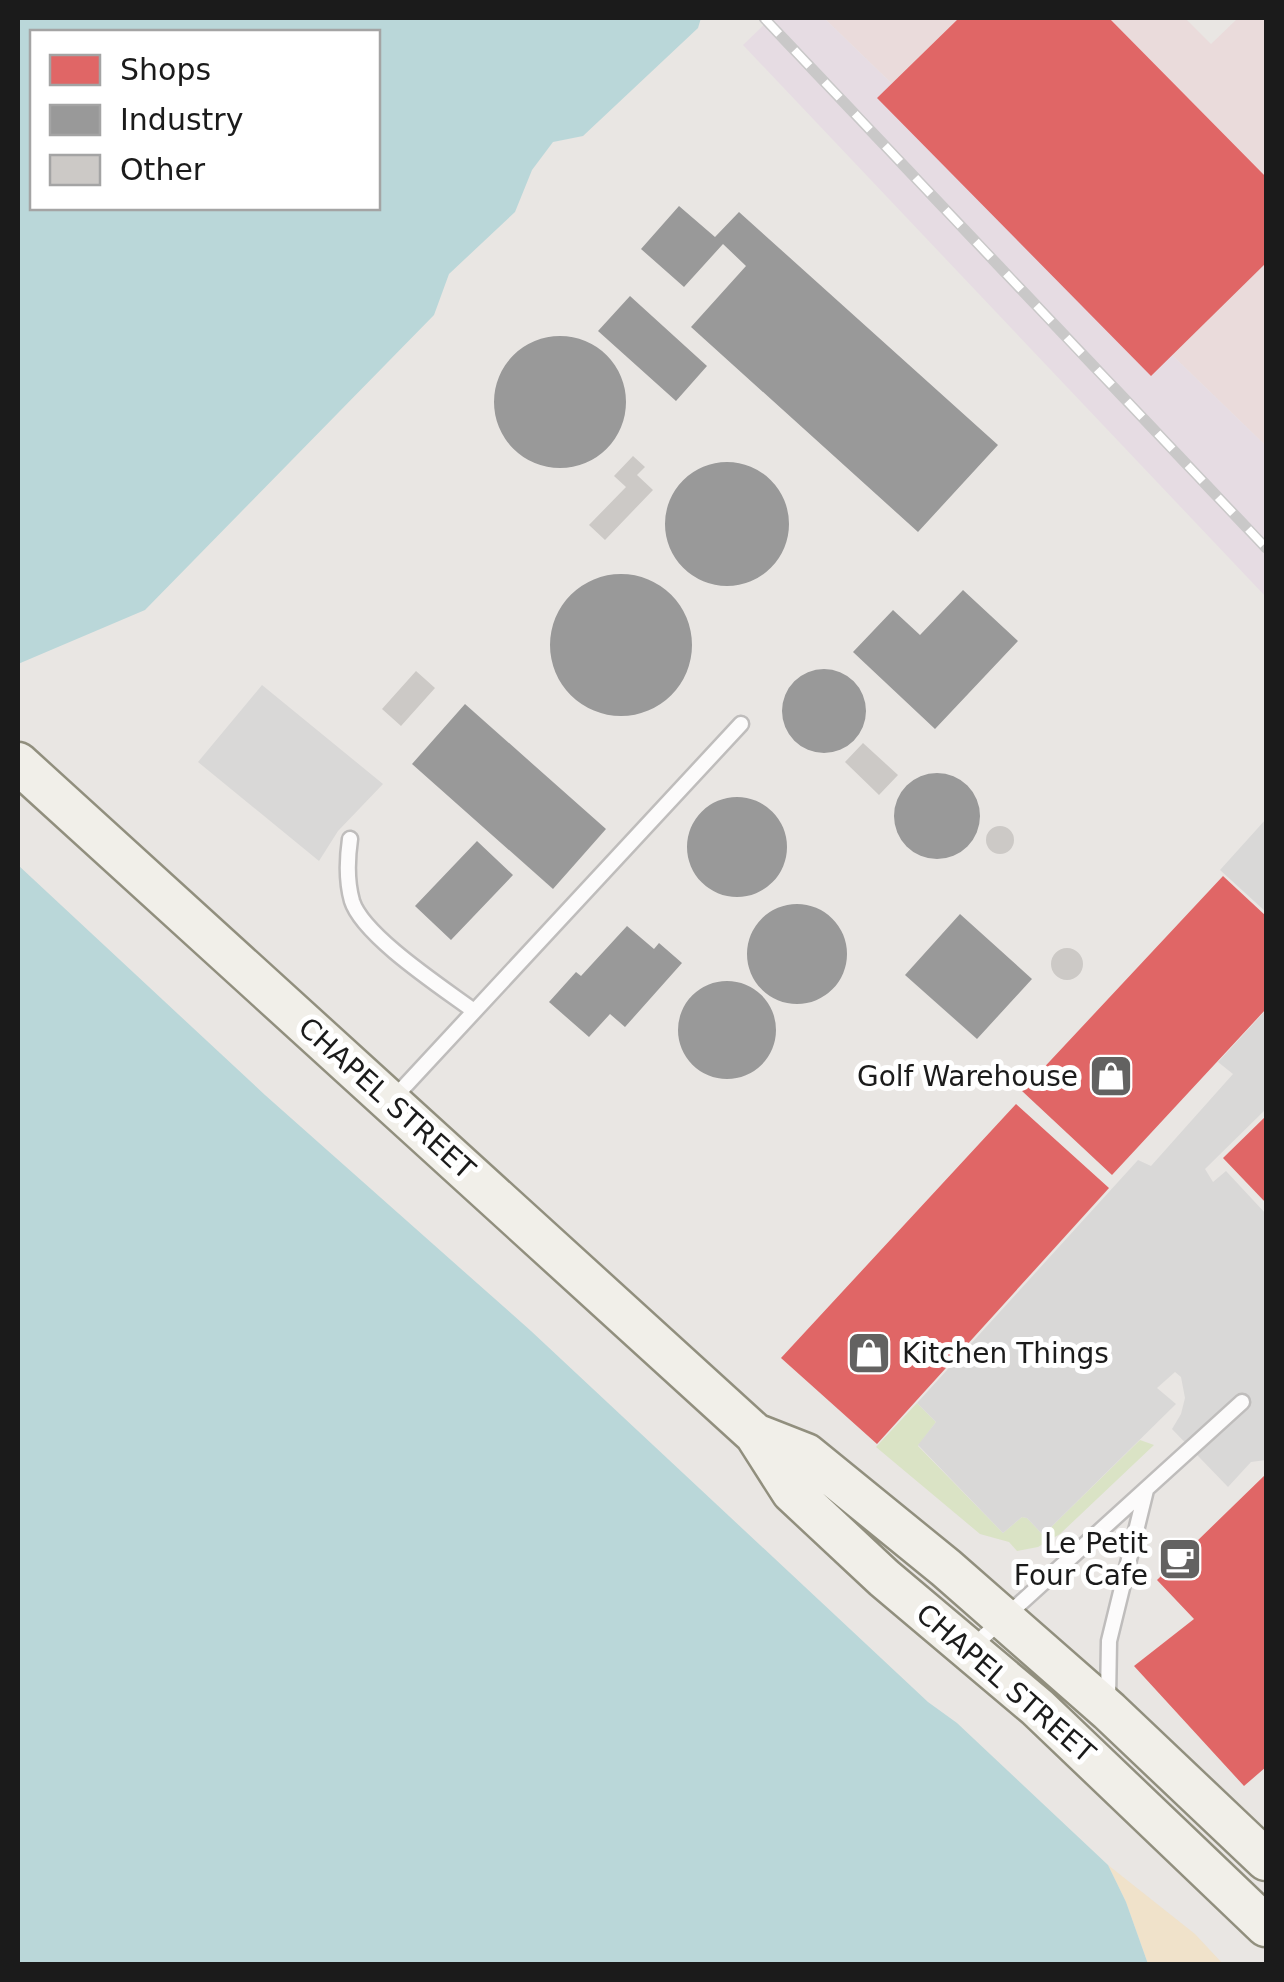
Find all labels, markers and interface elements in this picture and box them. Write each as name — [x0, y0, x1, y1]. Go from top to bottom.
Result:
legend — [30, 30, 380, 210]
text: Shops — [120, 52, 211, 87]
text: Industry — [120, 102, 243, 137]
text: Other — [120, 152, 206, 187]
street label: CHAPEL STREET — [292, 1011, 482, 1187]
shop icon: Golf Warehouse — [1088, 1053, 1134, 1099]
place label: Golf Warehouse — [857, 1060, 1078, 1093]
shop icon: Kitchen Things — [846, 1330, 892, 1376]
place label: Kitchen Things — [902, 1337, 1109, 1370]
place label: Le Petit Four Cafe — [1014, 1527, 1148, 1592]
cafe icon: Le Petit Four Cafe — [1157, 1536, 1203, 1582]
street label: CHAPEL STREET — [910, 1597, 1102, 1770]

